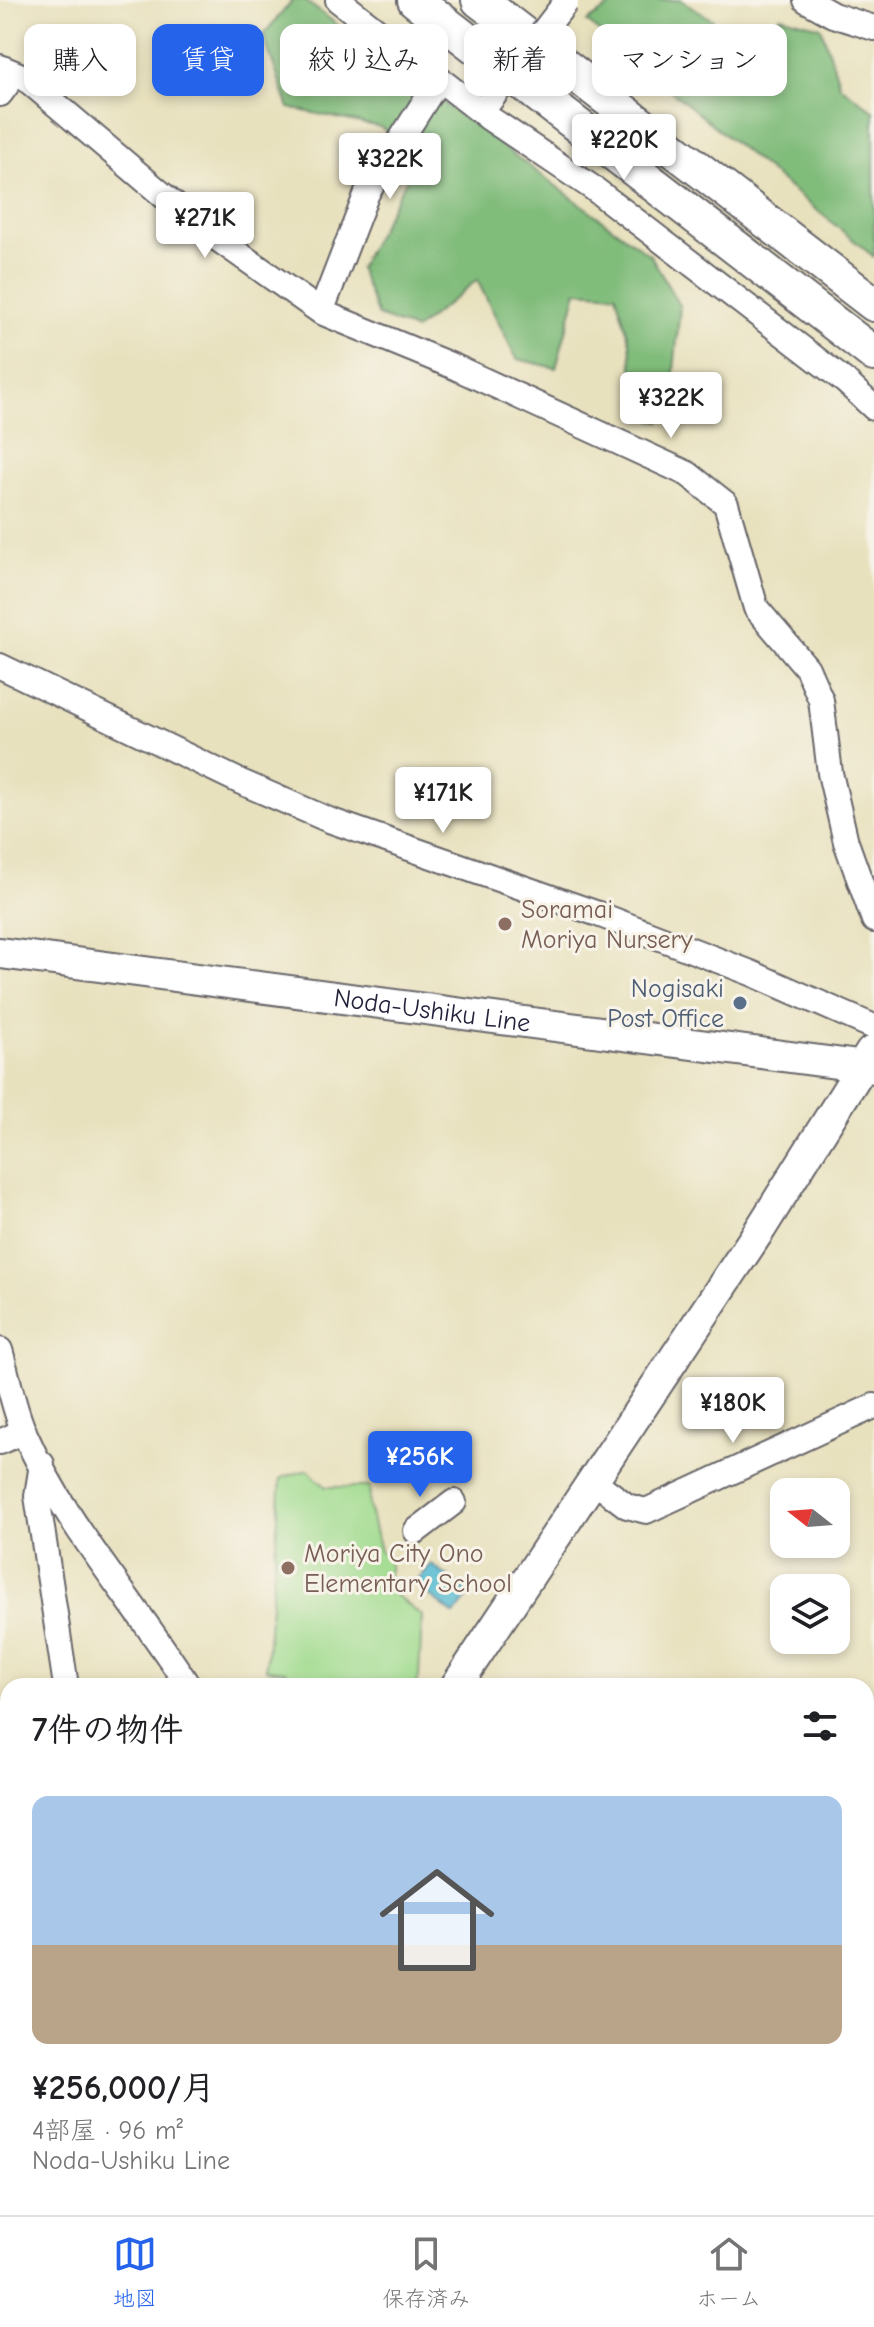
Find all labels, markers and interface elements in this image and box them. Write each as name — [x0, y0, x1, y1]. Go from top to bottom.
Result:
chip: 購入 — [24, 24, 136, 96]
chip: 賃貸 — [152, 24, 264, 96]
chip: 絞り込み — [280, 24, 448, 96]
chip: 新着 — [464, 24, 576, 96]
chip: マンション — [592, 24, 787, 96]
pin: ¥220K — [568, 114, 680, 182]
text: ¥220K — [590, 125, 658, 155]
pin: ¥322K — [334, 133, 446, 201]
text: ¥322K — [357, 144, 423, 174]
pin: ¥271K — [149, 192, 261, 260]
text: ¥271K — [174, 203, 236, 233]
pin: ¥322K — [615, 372, 727, 440]
text: ¥322K — [638, 383, 704, 413]
pin: ¥171K — [387, 767, 499, 835]
text: ¥171K — [413, 778, 473, 808]
place label: Soramai Moriya Nursery — [521, 895, 693, 955]
marker: Soramai Moriya Nursery — [496, 915, 514, 933]
place label: Nogisaki Post Office — [607, 974, 724, 1034]
street label: Noda-Ushiku Line — [332, 983, 532, 1039]
marker: Nogisaki Post Office — [731, 994, 749, 1012]
pin: ¥180K — [677, 1377, 789, 1445]
text: ¥180K — [700, 1388, 766, 1418]
pin: ¥256K — [364, 1431, 476, 1499]
text: ¥256K — [386, 1442, 454, 1472]
north arrow — [770, 1478, 850, 1558]
map controls — [770, 1478, 850, 1654]
place label: Moriya City Ono Elementary School — [304, 1539, 512, 1599]
marker: Moriya City Ono Elementary School — [279, 1559, 297, 1577]
button: layers — [770, 1574, 850, 1654]
icon: filters — [798, 1704, 842, 1748]
text: 7件の物件 — [32, 1710, 183, 1750]
icon: home — [365, 1848, 509, 1992]
text: ¥256,000/月 — [32, 2068, 215, 2108]
text: 4部屋 · 96 m² — [32, 2116, 183, 2146]
text: Noda-Ushiku Line — [32, 2146, 230, 2176]
tab: 地図 — [113, 2232, 157, 2312]
tab: 保存済み — [382, 2232, 470, 2312]
tab: ホーム — [696, 2232, 761, 2312]

